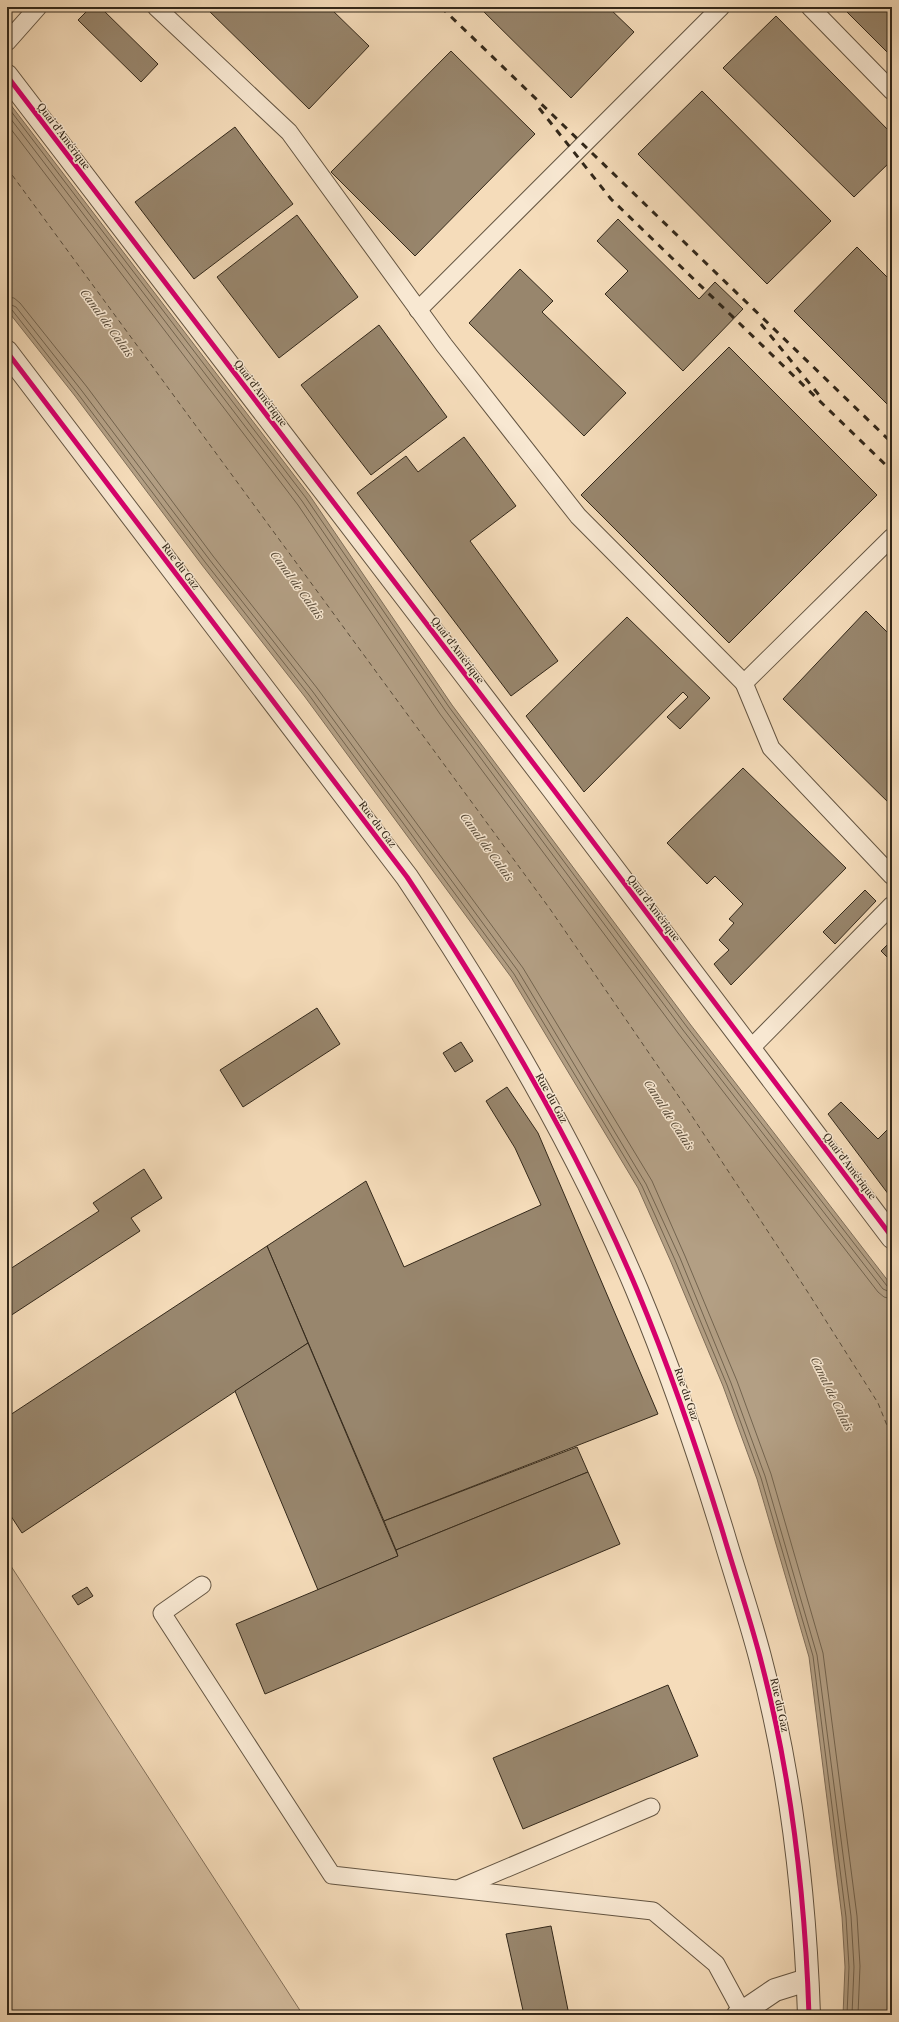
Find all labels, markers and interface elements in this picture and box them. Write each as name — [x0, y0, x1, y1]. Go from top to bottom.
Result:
street label: Quai d'Amérique — [34, 100, 93, 173]
water label: Canal de Calais — [77, 286, 137, 360]
street label: Quai d'Amérique — [231, 357, 290, 430]
street label: Rue du Gaz — [159, 540, 202, 592]
water label: Canal de Calais — [267, 548, 327, 622]
street label: Quai d'Amérique — [428, 614, 487, 687]
street label: Rue du Gaz — [356, 798, 399, 850]
water label: Canal de Calais — [457, 810, 517, 884]
street label: Quai d'Amérique — [624, 872, 683, 945]
street label: Rue du Gaz — [533, 1071, 571, 1126]
water label: Canal de Calais — [641, 1077, 697, 1153]
street label: Quai d'Amérique — [820, 1130, 879, 1203]
water label: Canal de Calais — [808, 1354, 856, 1434]
street label: Rue du Gaz — [671, 1366, 702, 1422]
street label: Rue du Gaz — [767, 1677, 792, 1733]

